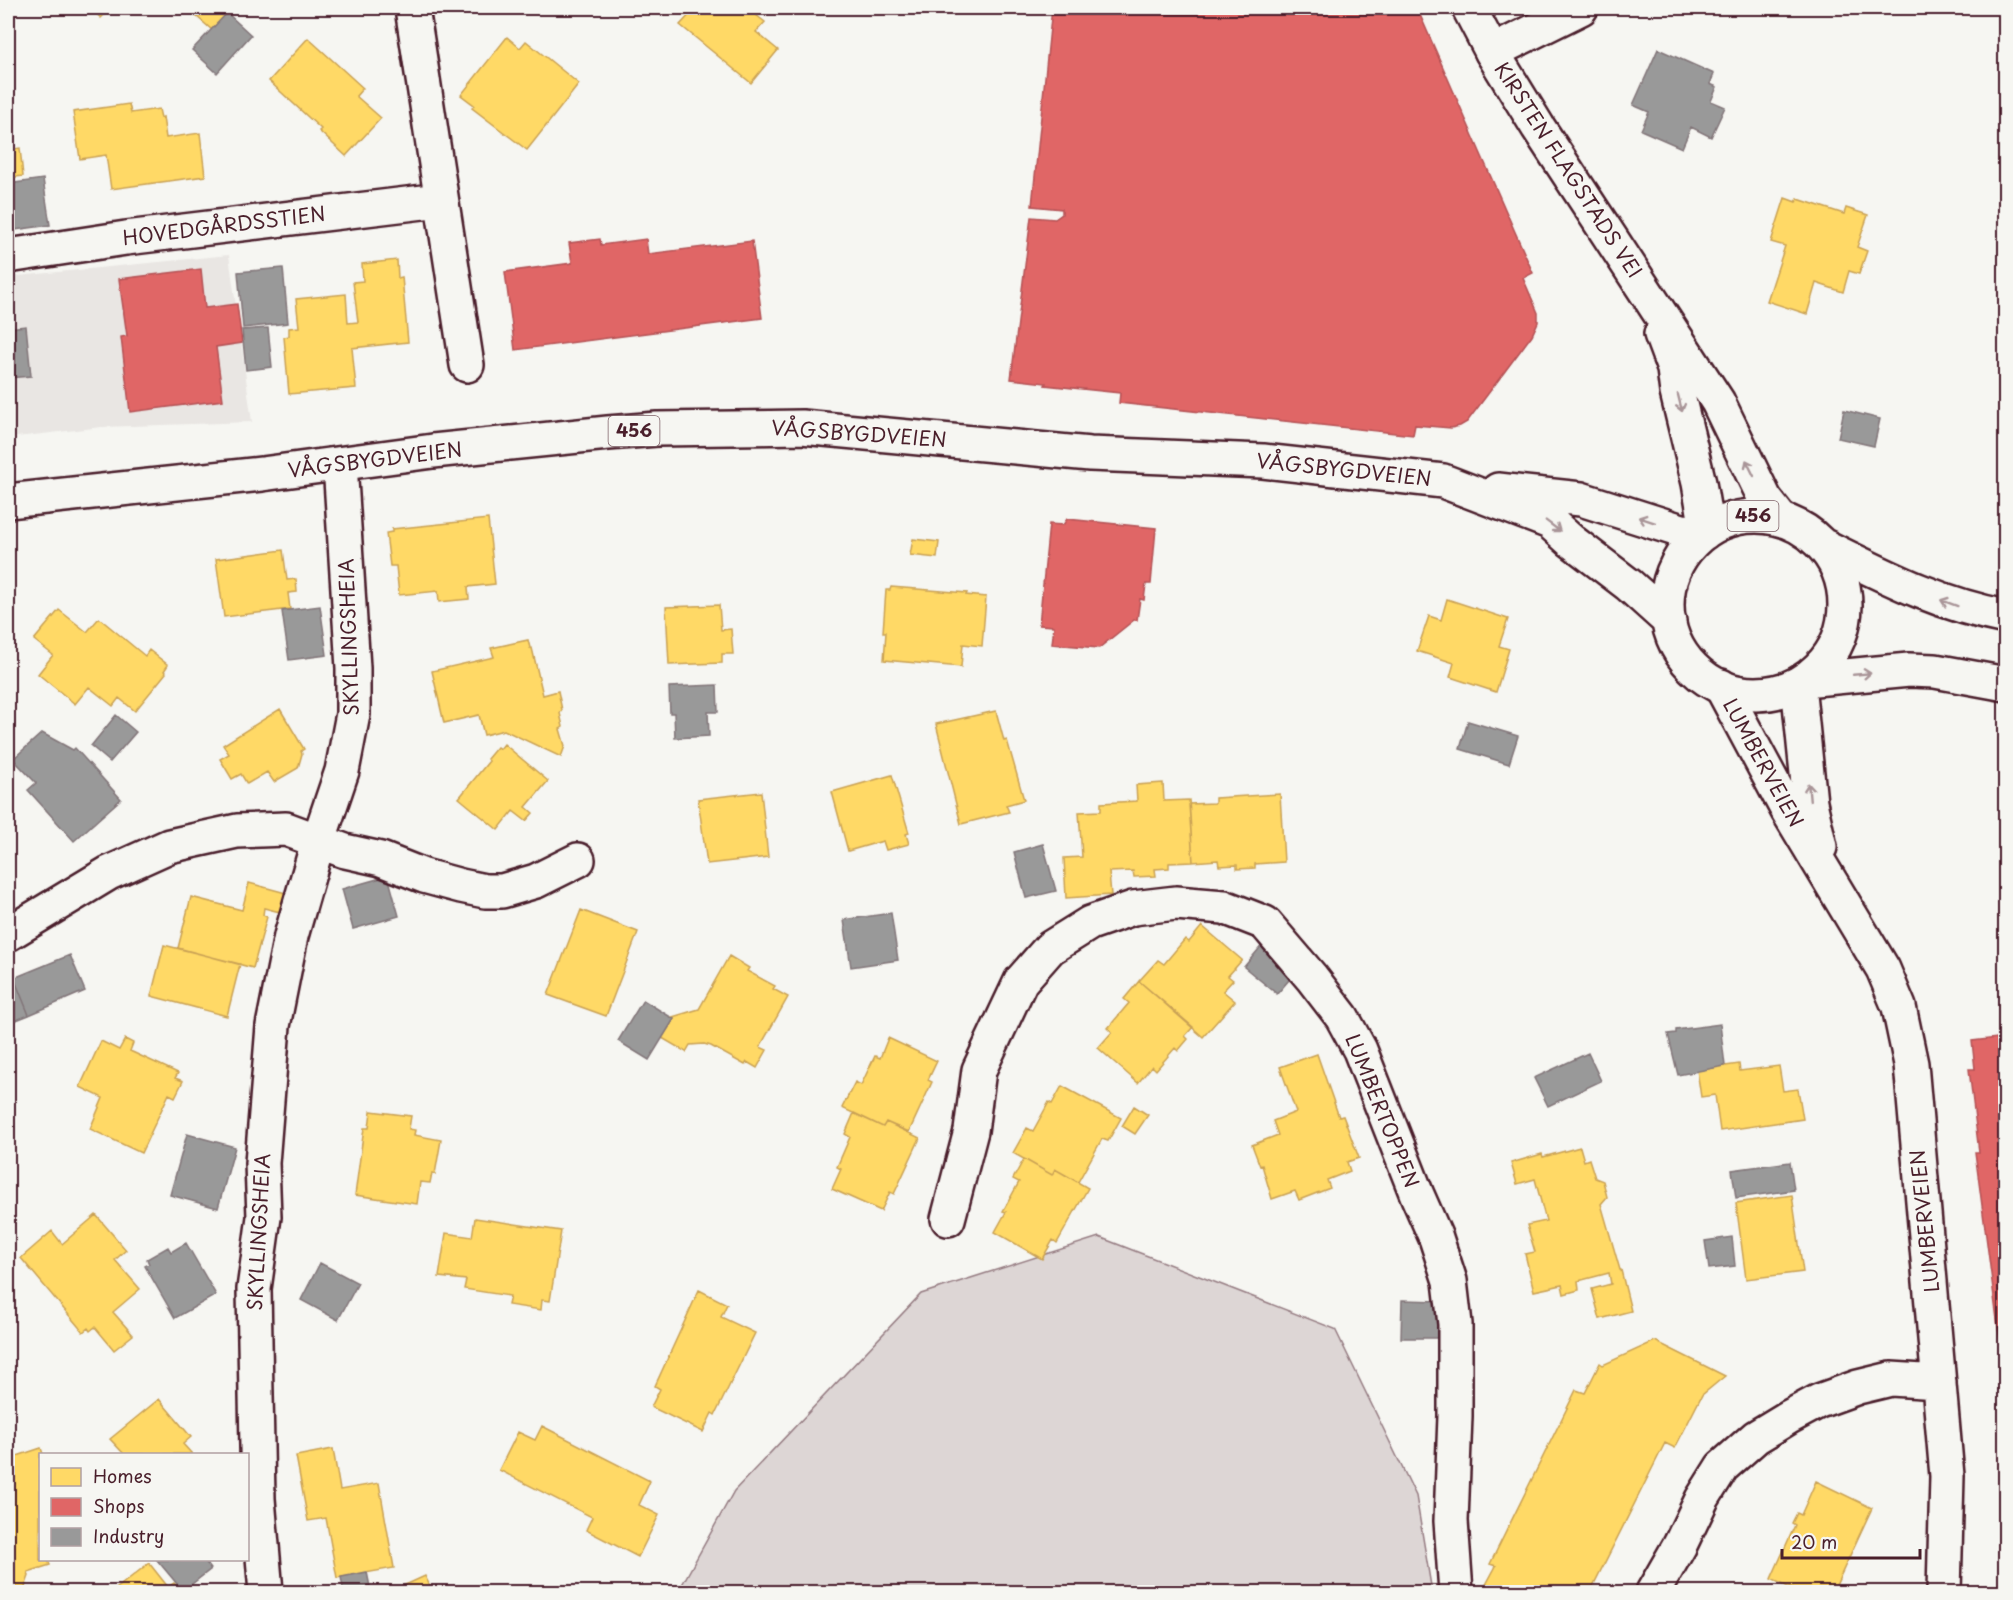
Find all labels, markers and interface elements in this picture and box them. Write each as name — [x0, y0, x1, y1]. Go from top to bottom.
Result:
street label: KIRSTEN FLAGSTADS VEI — [1488, 56, 1650, 283]
street label: HOVEDGÅRDSSTIEN — [121, 198, 327, 252]
one-way arrow — [1674, 393, 1686, 412]
street label: VÅGSBYGDVEIEN — [770, 412, 948, 454]
road number: 456 — [608, 416, 660, 446]
street label: VÅGSBYGDVEIEN — [286, 433, 464, 485]
street label: VÅGSBYGDVEIEN — [1255, 445, 1433, 493]
one-way arrow — [1744, 460, 1755, 478]
road number: 456 — [1728, 501, 1778, 531]
one-way arrow — [1638, 514, 1657, 525]
one-way arrow — [1544, 519, 1560, 532]
street label: SKYLLINGSHEIA — [330, 558, 366, 716]
one-way arrow — [1940, 596, 1959, 607]
one-way arrow — [1851, 668, 1871, 679]
street label: LUMBERVEIEN — [1716, 693, 1812, 832]
one-way arrow — [1803, 782, 1814, 802]
street label: LUMBERTOPPEN — [1338, 1029, 1428, 1192]
street label: LUMBERVEIEN — [1902, 1148, 1946, 1294]
street label: SKYLLINGSHEIA — [239, 1153, 277, 1311]
legend — [39, 1453, 249, 1561]
text: Homes — [93, 1462, 151, 1489]
text: Shops — [93, 1492, 144, 1519]
text: Industry — [93, 1522, 164, 1549]
scale bar — [1782, 1522, 1920, 1560]
text: 20 m — [1791, 1528, 1837, 1555]

